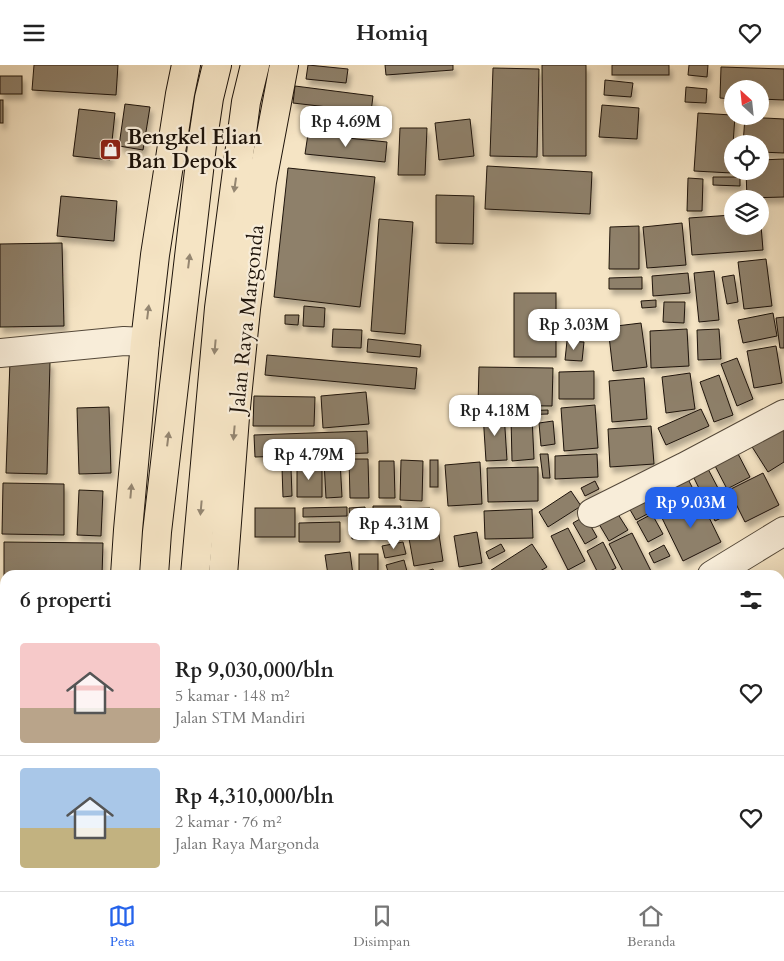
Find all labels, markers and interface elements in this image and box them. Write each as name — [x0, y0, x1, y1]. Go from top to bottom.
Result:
text: Homiq — [356, 18, 428, 48]
icon: menu — [20, 19, 48, 47]
icon: heart — [736, 19, 764, 47]
north arrow — [724, 80, 769, 125]
map controls — [724, 80, 769, 235]
pin: Rp 4.69M — [294, 106, 398, 148]
text: Rp 4.69M — [311, 111, 381, 133]
place label: Bengkel Elian Ban Depok — [127, 123, 262, 176]
button: locate — [724, 135, 769, 180]
shop icon: Bengkel Elian Ban Depok — [99, 137, 123, 161]
one-way arrow — [231, 178, 239, 194]
button: layers — [724, 190, 769, 235]
street label: Jalan Raya Margonda — [222, 223, 271, 418]
one-way arrow — [185, 252, 193, 268]
one-way arrow — [144, 304, 152, 320]
pin: Rp 3.03M — [522, 309, 626, 351]
text: Rp 3.03M — [539, 314, 609, 336]
one-way arrow — [211, 339, 219, 355]
pin: Rp 4.18M — [443, 395, 547, 437]
text: Rp 4.18M — [460, 400, 530, 422]
one-way arrow — [230, 425, 238, 441]
one-way arrow — [164, 431, 172, 447]
pin: Rp 4.79M — [257, 439, 361, 481]
text: Rp 4.79M — [274, 444, 344, 466]
one-way arrow — [128, 483, 136, 499]
pin: Rp 9.03M — [639, 487, 743, 529]
text: Rp 9.03M — [656, 492, 726, 514]
one-way arrow — [197, 501, 205, 517]
pin: Rp 4.31M — [342, 507, 446, 550]
text: Rp 4.31M — [359, 513, 429, 535]
text: 6 properti — [20, 586, 112, 615]
icon: filters — [737, 586, 765, 614]
text: Rp 9,030,000/bln — [175, 656, 334, 685]
icon: home — [60, 663, 120, 723]
icon: heart — [737, 679, 765, 707]
text: 5 kamar · 148 m² — [175, 685, 290, 707]
text: Jalan STM Mandiri — [175, 707, 305, 729]
text: Rp 4,310,000/bln — [175, 782, 334, 811]
icon: home — [60, 788, 120, 848]
icon: heart — [737, 804, 765, 832]
text: 2 kamar · 76 m² — [175, 811, 281, 833]
text: Jalan Raya Margonda — [175, 833, 319, 855]
tab: Peta — [108, 902, 136, 951]
tab: Disimpan — [353, 902, 410, 951]
tab: Beranda — [627, 902, 676, 951]

